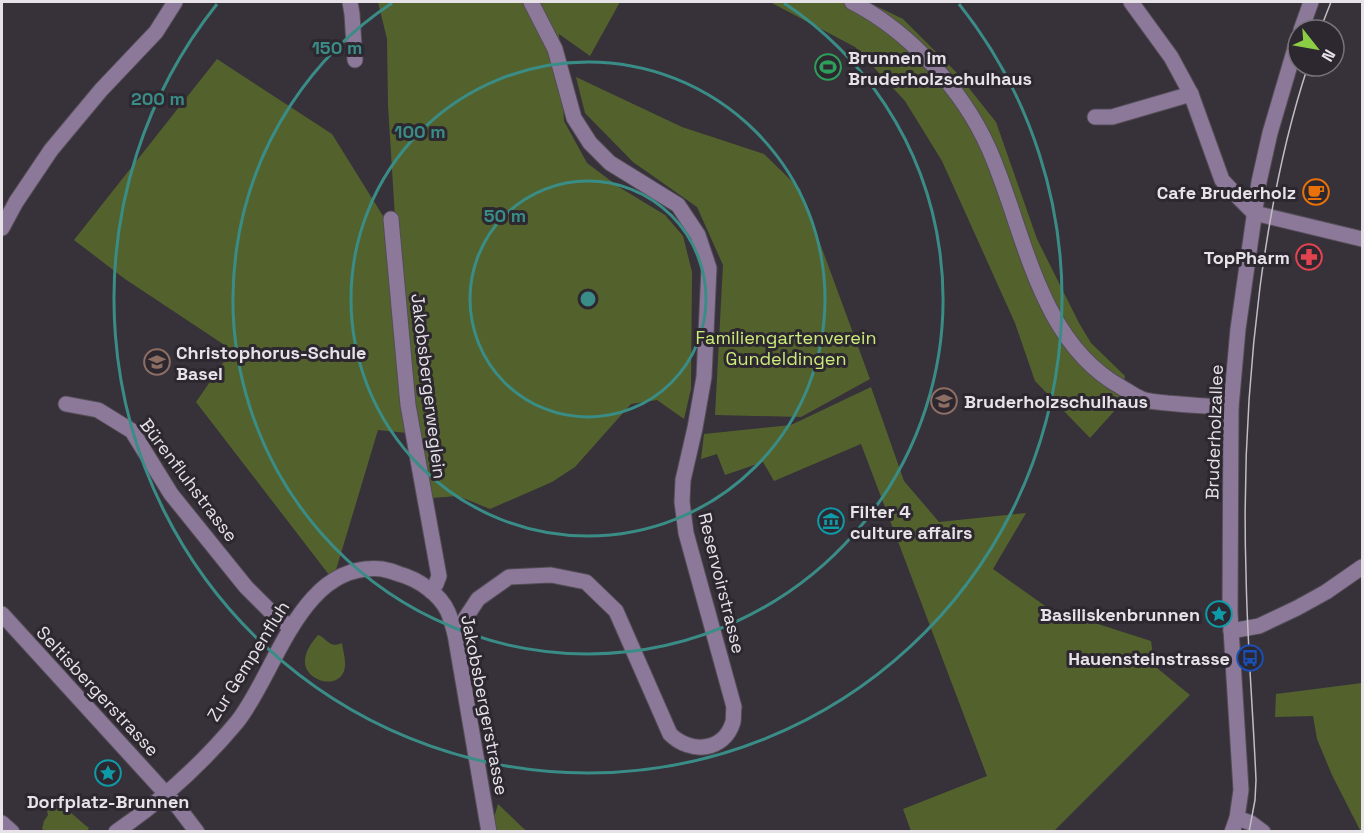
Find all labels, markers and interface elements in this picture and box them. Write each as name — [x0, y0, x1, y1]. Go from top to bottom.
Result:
north arrow — [1286, 18, 1346, 78]
text: 150 m — [312, 36, 362, 59]
text: N — [1317, 45, 1340, 65]
place label: Brunnen im Bruderholzschulhaus — [848, 46, 1032, 90]
sports icon: Brunnen im Bruderholzschulhaus — [813, 52, 843, 82]
text: 200 m — [131, 87, 185, 110]
text: 100 m — [394, 120, 446, 143]
cafe icon: Cafe Bruderholz — [1301, 177, 1331, 207]
place label: Cafe Bruderholz — [1157, 181, 1296, 204]
text: 50 m — [484, 204, 526, 227]
pharmacy icon: TopPharm — [1294, 242, 1324, 272]
place label: TopPharm — [1204, 246, 1290, 269]
centre of rings — [578, 289, 598, 309]
street label: Jakobsbergerweglein — [406, 292, 452, 480]
park label: Familiengartenverein Gundeldingen — [696, 326, 876, 370]
place label: Christophorus-Schule Basel — [176, 341, 366, 385]
school or university icon: Christophorus-Schule Basel — [142, 347, 172, 377]
street label: Bruderholzallee — [1200, 364, 1228, 500]
school or university icon: Bruderholzschulhaus — [929, 386, 959, 416]
place label: Bruderholzschulhaus — [964, 390, 1148, 413]
street label: Bürenfluhstrasse — [135, 414, 243, 546]
place label: Filter 4 culture affairs — [850, 500, 972, 544]
museum icon: Filter 4 culture affairs — [816, 506, 846, 536]
street label: Reservoirstrasse — [693, 510, 751, 656]
street label: Zur Gempenfluh — [202, 596, 294, 726]
place icon: Basiliskenbrunnen — [1204, 599, 1234, 629]
place label: Basiliskenbrunnen — [1040, 603, 1200, 626]
street label: Jakobsbergerstrasse — [456, 613, 514, 797]
street label: Seltisbergerstrasse — [32, 621, 164, 761]
bus stop icon: Hauensteinstrasse — [1235, 643, 1265, 673]
place label: Hauensteinstrasse — [1068, 647, 1230, 670]
place icon: Dorfplatz-Brunnen — [93, 758, 123, 788]
place label: Dorfplatz-Brunnen — [27, 790, 189, 813]

